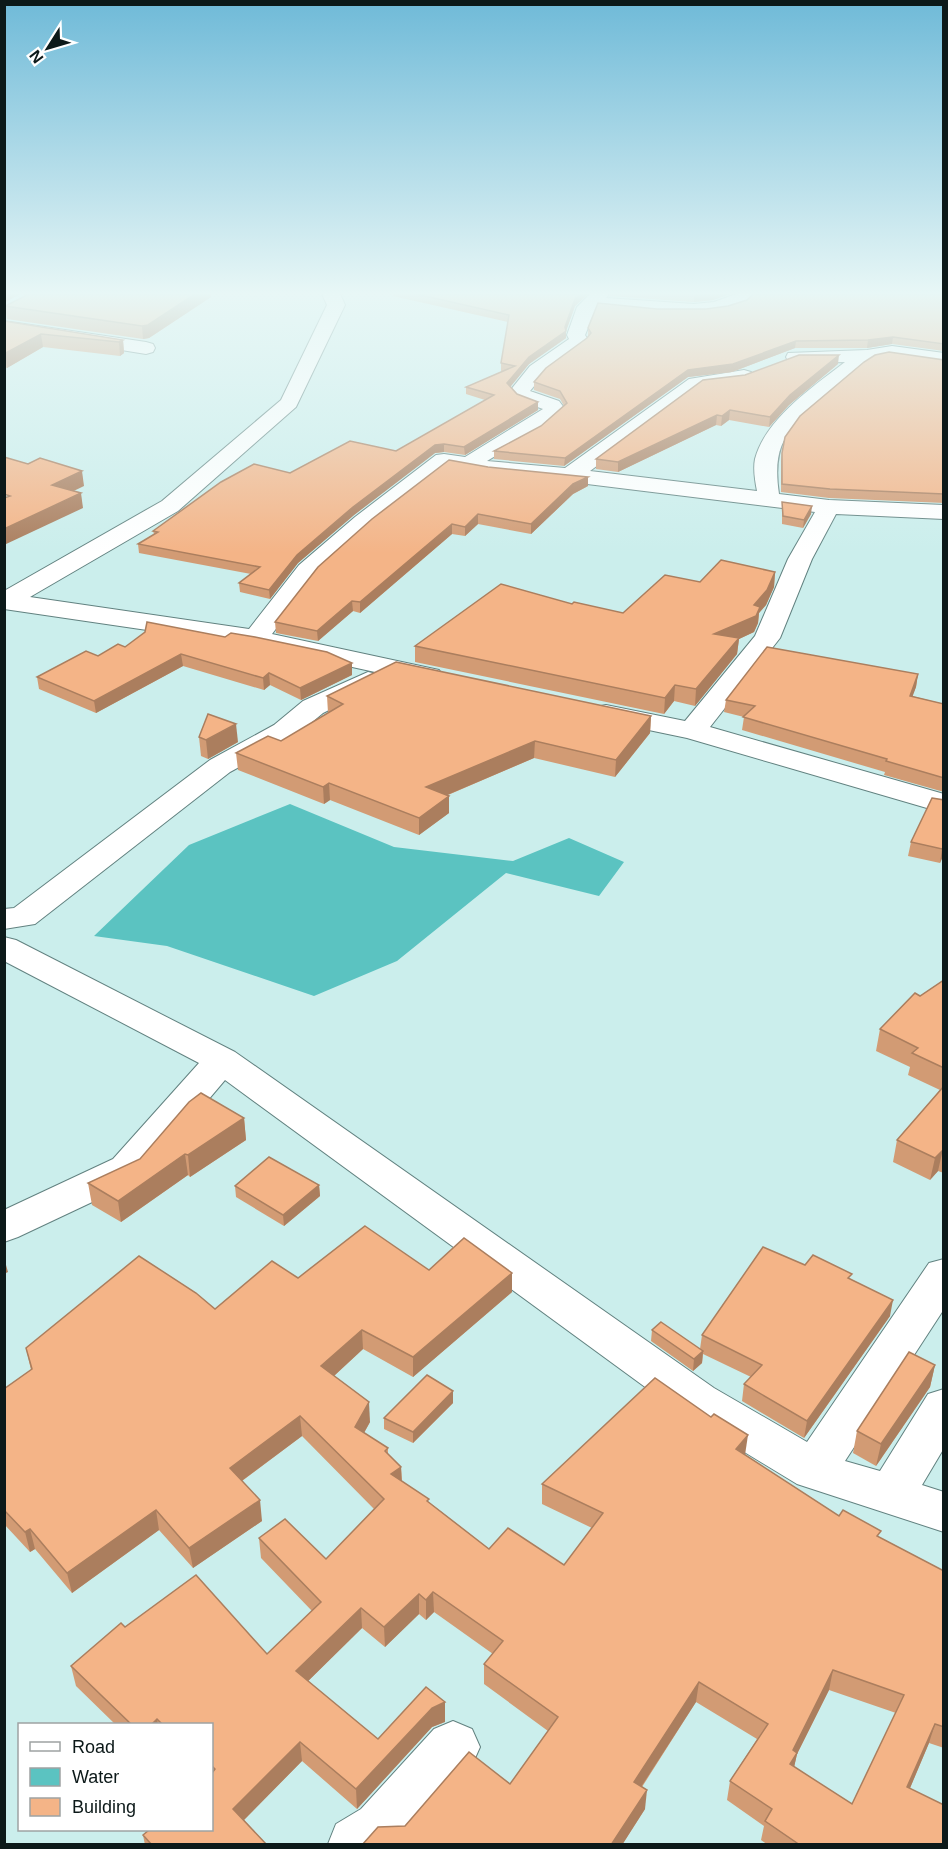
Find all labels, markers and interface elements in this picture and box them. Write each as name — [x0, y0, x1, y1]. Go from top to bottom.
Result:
north arrow — [18, 18, 78, 78]
text: N — [26, 47, 47, 66]
legend — [18, 1723, 213, 1831]
text: Road — [72, 1737, 115, 1757]
text: Water — [72, 1767, 119, 1787]
text: Building — [72, 1797, 136, 1817]

